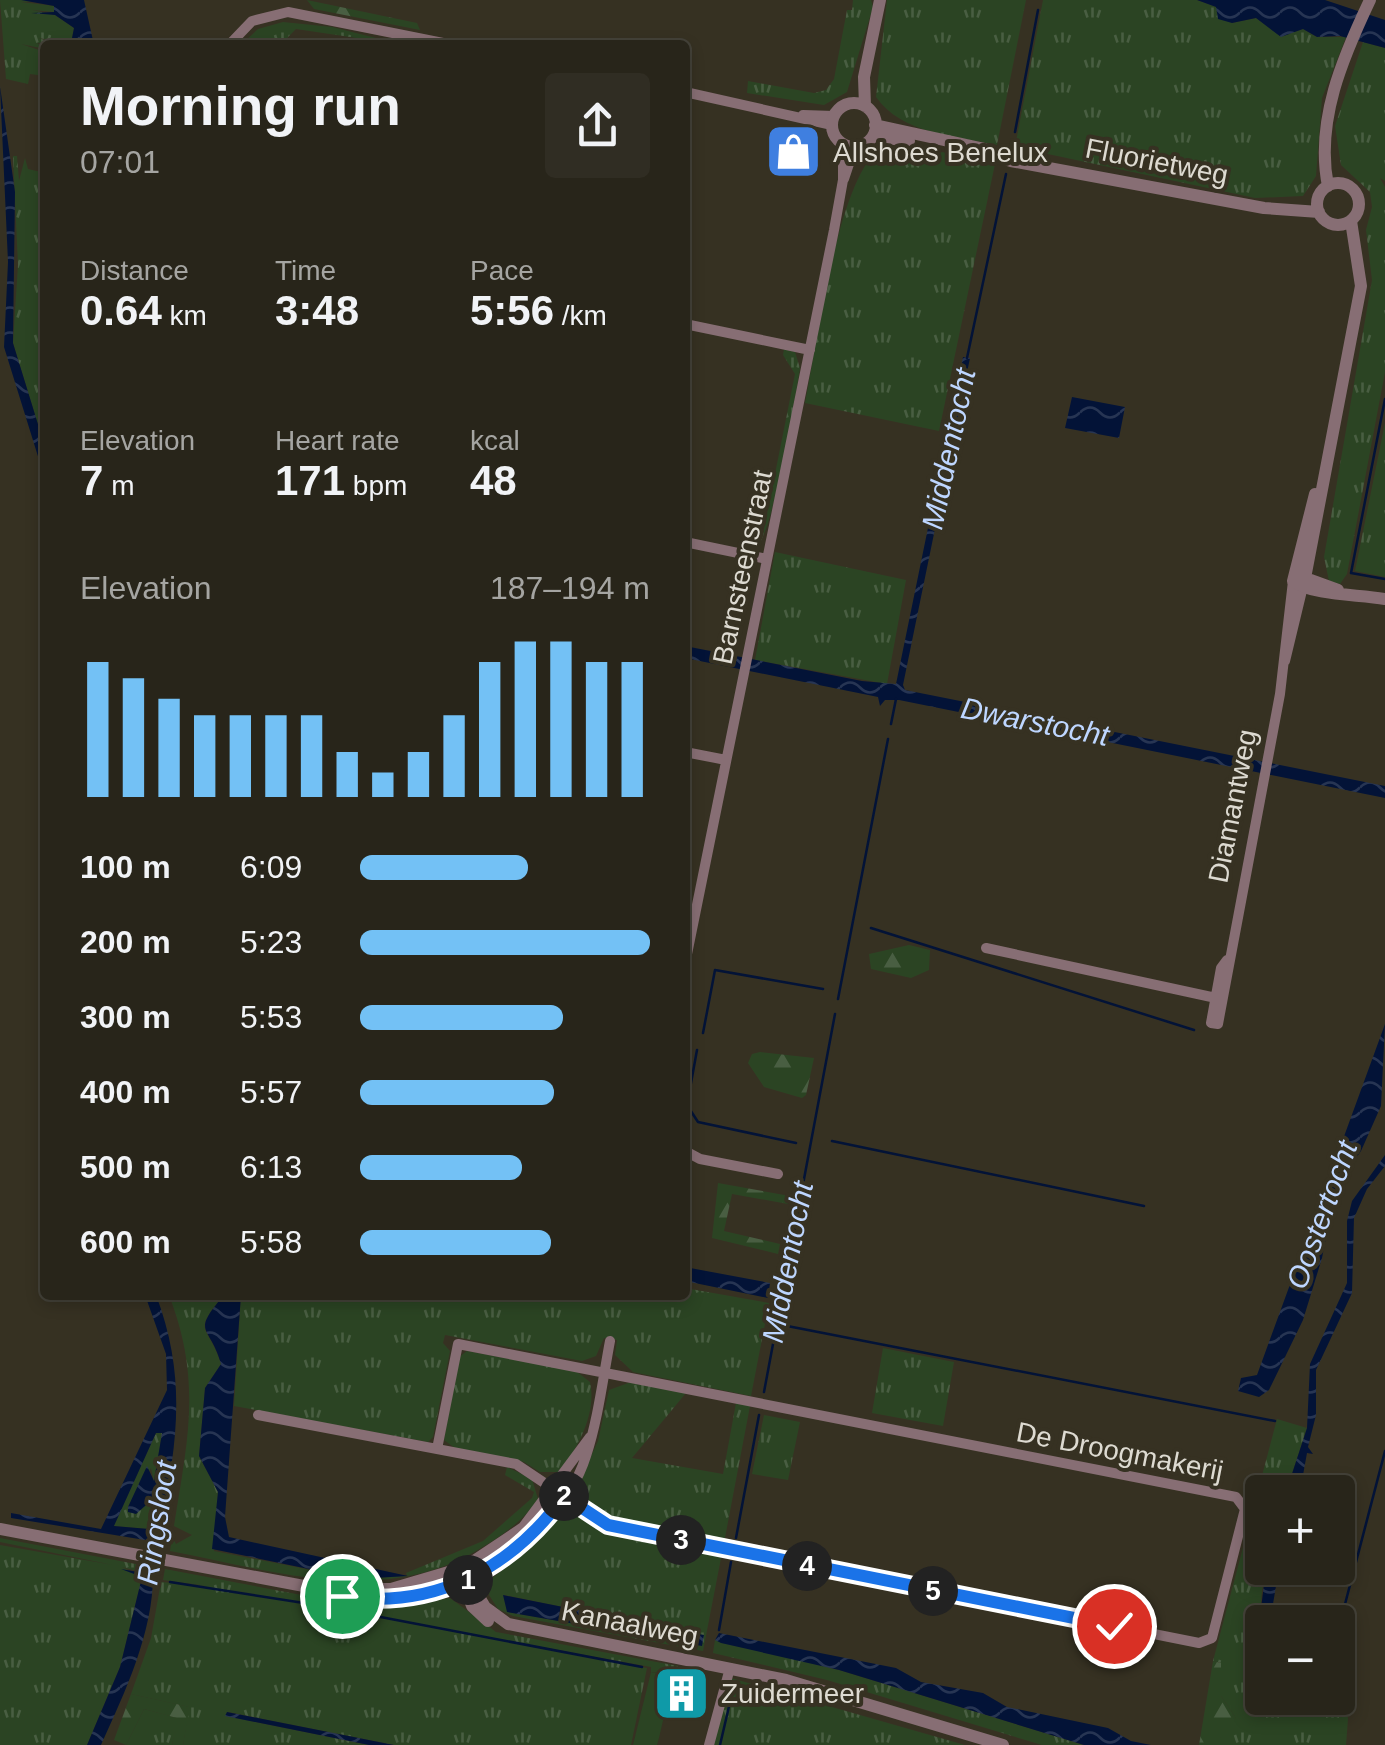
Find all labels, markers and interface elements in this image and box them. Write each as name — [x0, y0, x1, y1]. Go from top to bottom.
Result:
button: share — [545, 73, 650, 178]
text: Morning run — [80, 75, 401, 137]
shop icon: Allshoes Benelux — [764, 122, 824, 182]
street label: Fluorietweg — [1083, 132, 1231, 191]
place label: Allshoes Benelux — [833, 137, 1048, 168]
text: 07:01 — [80, 144, 160, 180]
text: Distance — [80, 255, 189, 286]
text: Time — [275, 255, 336, 286]
text: Pace — [470, 255, 534, 286]
text: 0.64 — [80, 287, 162, 334]
text: 3:48 — [275, 287, 359, 334]
text: 5:56 — [470, 287, 554, 334]
text: km — [162, 300, 207, 331]
text: /km — [554, 300, 607, 331]
water label: Middentocht — [915, 364, 982, 532]
text: Elevation — [80, 425, 195, 456]
text: Heart rate — [275, 425, 400, 456]
text: kcal — [470, 425, 520, 456]
text: 7 — [80, 457, 103, 504]
text: 171 — [275, 457, 345, 504]
text: 48 — [470, 457, 517, 504]
street label: Barnsteenstraat — [707, 467, 778, 667]
text: m — [103, 470, 134, 501]
text: bpm — [345, 470, 407, 501]
text: Elevation — [80, 570, 212, 606]
text: 187–194 m — [490, 570, 650, 606]
water label: Dwarstocht — [958, 691, 1114, 752]
street label: Diamantweg — [1202, 727, 1263, 885]
text: 100 m — [80, 849, 171, 885]
text: 6:09 — [240, 849, 302, 885]
text: 200 m — [80, 924, 171, 960]
text: 5:23 — [240, 924, 302, 960]
text: 300 m — [80, 999, 171, 1035]
text: 5:53 — [240, 999, 302, 1035]
text: 400 m — [80, 1074, 171, 1110]
text: 5:57 — [240, 1074, 302, 1110]
water label: Oostertocht — [1280, 1135, 1364, 1293]
text: 500 m — [80, 1149, 171, 1185]
text: 6:13 — [240, 1149, 302, 1185]
water label: Middentocht — [756, 1177, 820, 1345]
text: 600 m — [80, 1224, 171, 1260]
text: 5:58 — [240, 1224, 302, 1260]
street label: De Droogmakerij — [1014, 1416, 1226, 1487]
water label: Ringsloot — [130, 1457, 183, 1587]
pin: 2 — [539, 1471, 589, 1521]
map controls — [1245, 1475, 1355, 1715]
button: + — [1245, 1475, 1355, 1585]
text: 2 — [556, 1480, 572, 1511]
pin: 3 — [656, 1515, 706, 1565]
text: 3 — [673, 1524, 689, 1555]
pin: 4 — [782, 1541, 832, 1591]
text: 4 — [799, 1550, 815, 1581]
pin — [300, 1554, 385, 1639]
pin: 1 — [443, 1555, 493, 1605]
text: 1 — [460, 1564, 476, 1595]
pin: 5 — [908, 1566, 958, 1616]
icon: arrive — [315, 1569, 370, 1624]
text: 5 — [925, 1575, 941, 1606]
pin — [1072, 1584, 1157, 1669]
street label: Kanaalweg — [559, 1595, 701, 1652]
icon: check — [1087, 1599, 1142, 1654]
button: − — [1245, 1605, 1355, 1715]
building icon: Zuidermeer — [652, 1663, 712, 1723]
place label: Zuidermeer — [721, 1678, 864, 1709]

